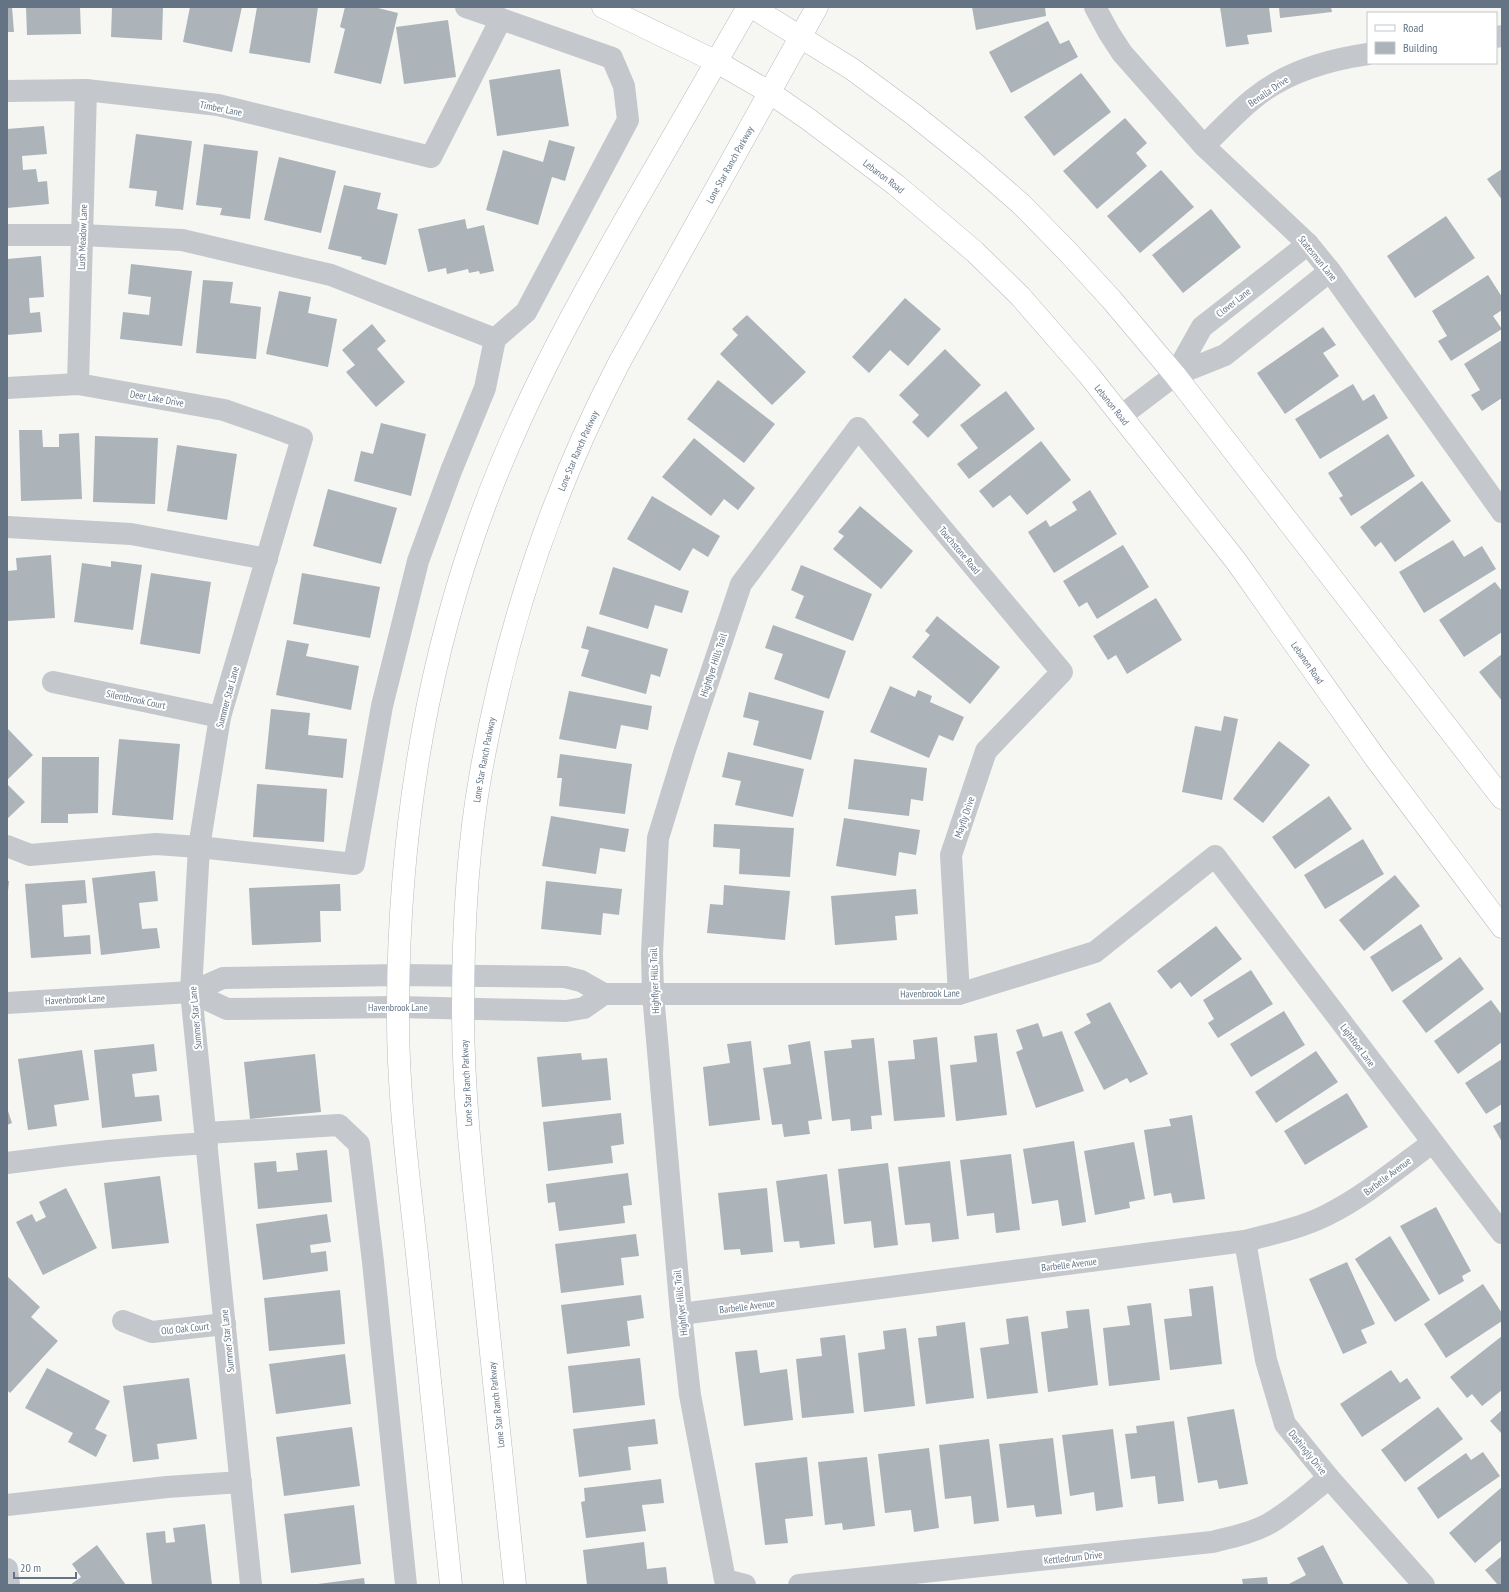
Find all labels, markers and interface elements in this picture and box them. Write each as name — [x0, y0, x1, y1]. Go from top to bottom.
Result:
legend — [1367, 12, 1497, 64]
text: Road — [1403, 20, 1423, 35]
text: Building — [1403, 40, 1438, 55]
street label: Benalla Drive — [1245, 73, 1291, 110]
street label: Timber Lane — [199, 98, 243, 119]
street label: Lone Star Ranch Parkway — [703, 124, 757, 206]
street label: Lebanon Road — [860, 157, 907, 196]
street label: Lush Meadow Lane — [75, 204, 90, 270]
street label: Statesman Lane — [1295, 233, 1340, 284]
street label: Clover Lane — [1213, 285, 1253, 320]
street label: Lebanon Road — [1092, 382, 1132, 428]
street label: Deer Lake Drive — [129, 387, 185, 410]
street label: Lone Star Ranch Parkway — [555, 408, 602, 493]
street label: Touchstone Road — [936, 524, 983, 577]
street label: Highflyer Hills Trail — [697, 631, 730, 699]
street label: Lebanon Road — [1288, 639, 1327, 686]
street label: Summer Star Lane — [213, 665, 242, 729]
street label: Silentbrook Court — [105, 687, 167, 712]
street label: Lone Star Ranch Parkway — [470, 716, 499, 803]
street label: Mayfly Drive — [951, 795, 978, 839]
street label: Highflyer Hills Trail — [647, 947, 662, 1014]
street label: Summer Star Lane — [186, 986, 205, 1050]
street label: Havenbrook Lane — [900, 986, 960, 1001]
street label: Havenbrook Lane — [45, 991, 105, 1008]
street label: Havenbrook Lane — [368, 1001, 428, 1014]
street label: Lightfoot Lane — [1337, 1021, 1378, 1069]
street label: Lone Star Ranch Parkway — [458, 1039, 475, 1126]
street label: Barbelle Avenue — [1361, 1154, 1414, 1198]
street label: Barbelle Avenue — [1041, 1255, 1098, 1274]
street label: Highflyer Hills Trail — [671, 1269, 690, 1336]
street label: Barbelle Avenue — [719, 1297, 776, 1316]
street label: Summer Star Lane — [218, 1309, 237, 1373]
street label: Old Oak Court — [160, 1319, 210, 1337]
street label: Lone Star Ranch Parkway — [485, 1361, 507, 1449]
street label: Dashingly Drive — [1286, 1427, 1330, 1477]
street label: Kettledrum Drive — [1043, 1548, 1103, 1567]
scale bar — [14, 1554, 76, 1580]
text: 20 m — [20, 1560, 41, 1575]

